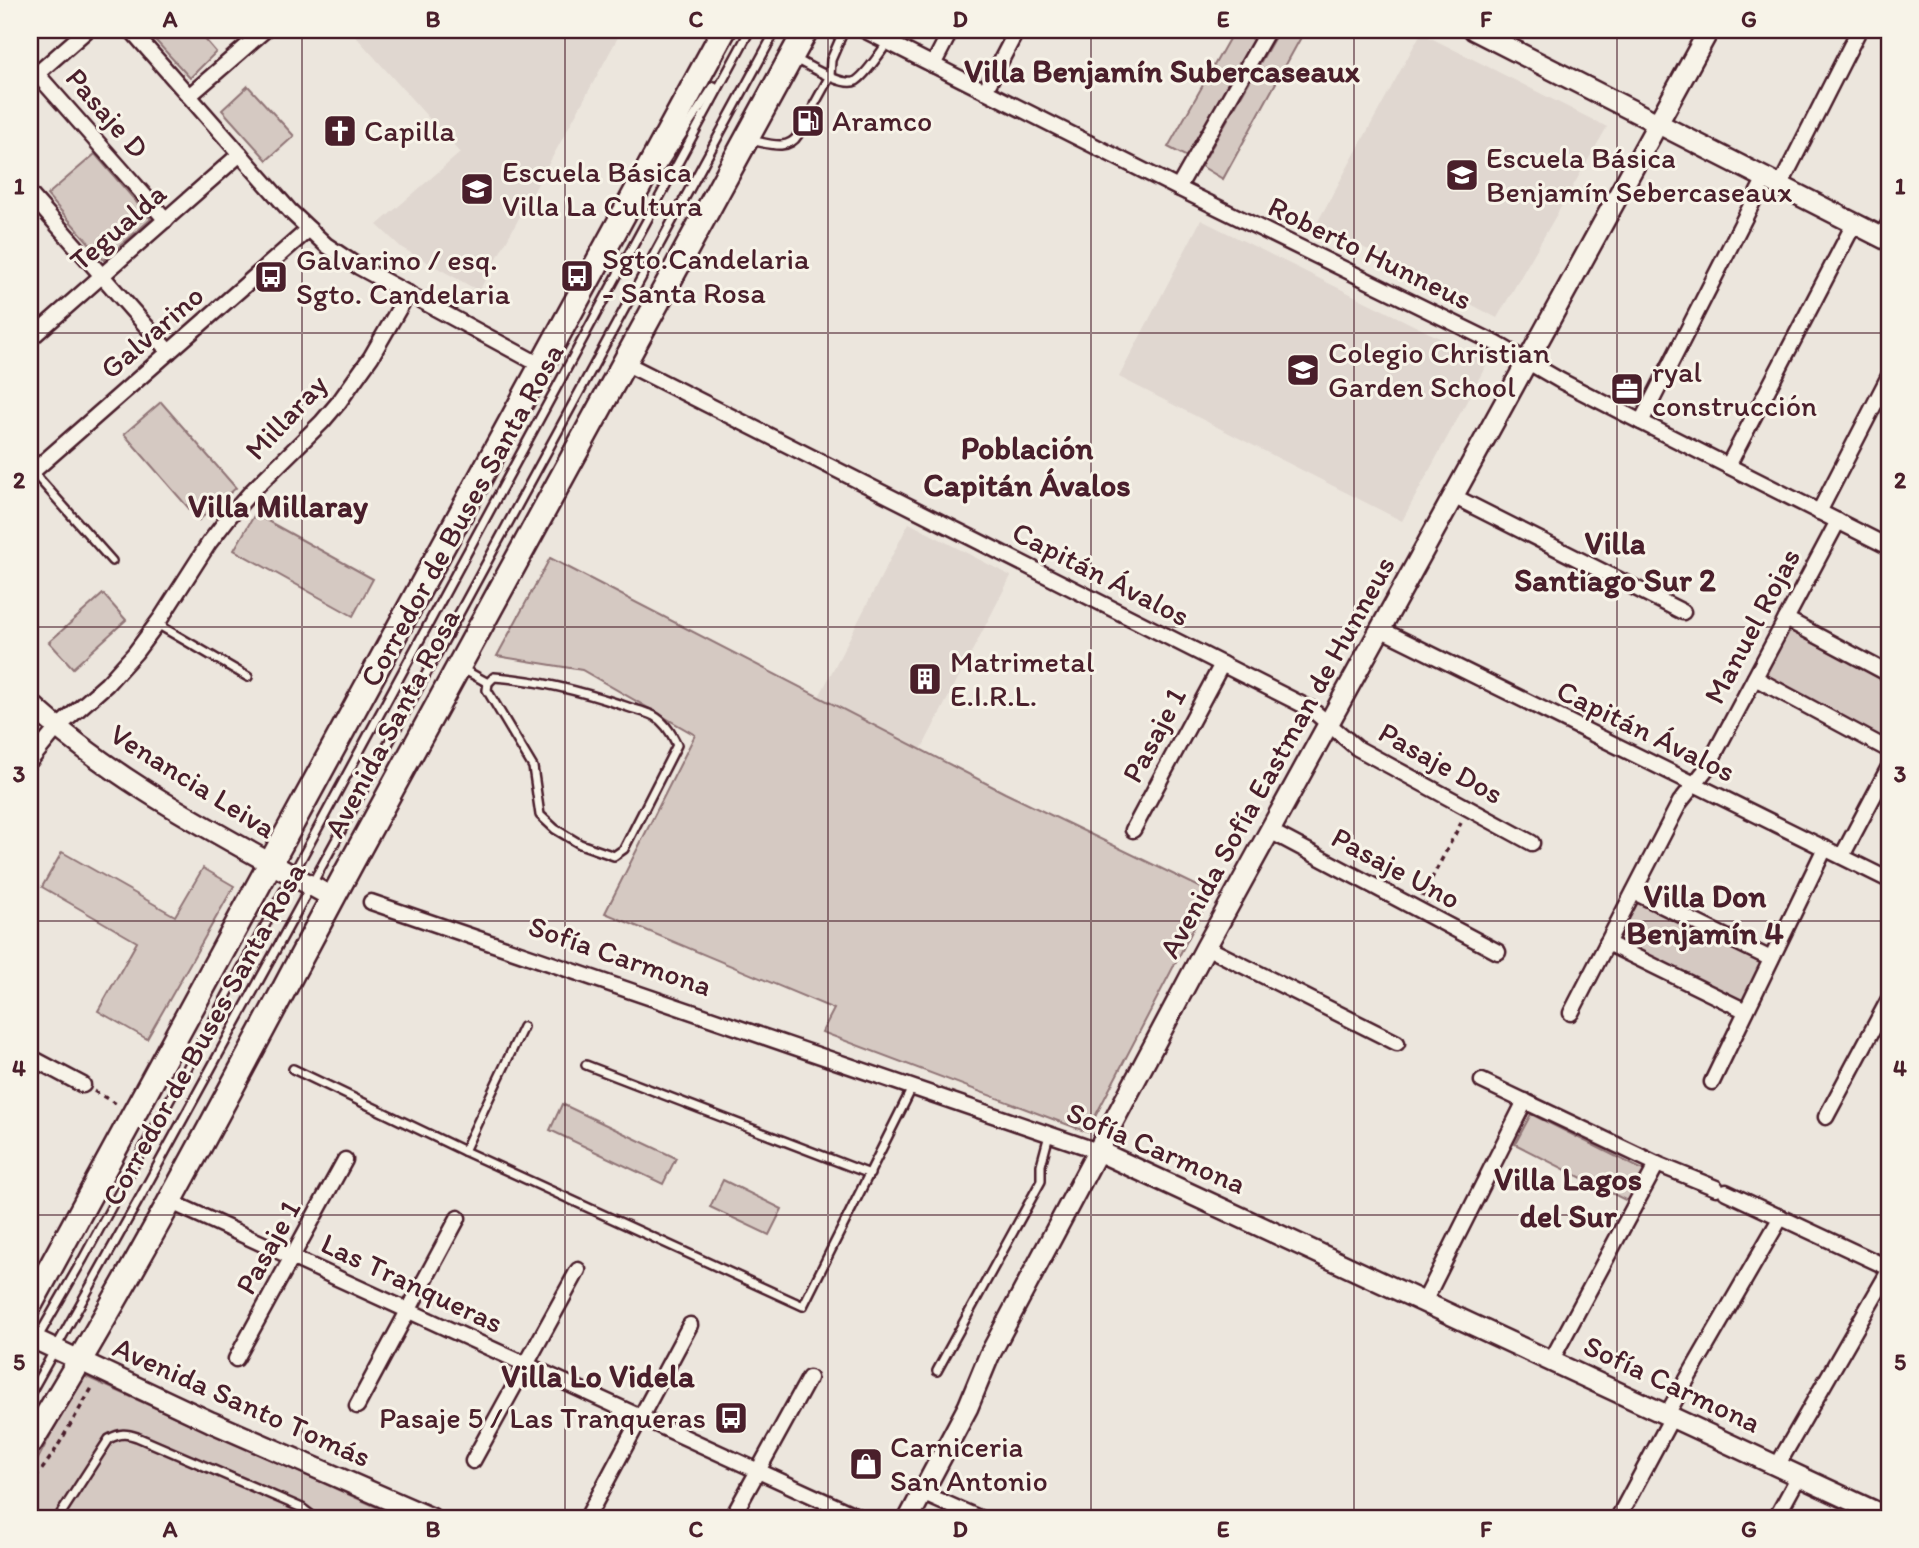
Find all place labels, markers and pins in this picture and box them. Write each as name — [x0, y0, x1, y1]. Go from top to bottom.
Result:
fuel station icon: Aramco — [789, 102, 827, 140]
place label: Aramco — [832, 102, 932, 139]
church icon: Capilla — [321, 112, 359, 150]
place label: Capilla — [364, 112, 455, 149]
place label: Escuela Básica Benjamín Sebercaseaux — [1486, 139, 1792, 210]
place label: Escuela Básica Villa La Cultura — [502, 153, 703, 224]
school or university icon: Escuela Básica Benjamín Sebercaseaux — [1443, 156, 1481, 194]
school or university icon: Escuela Básica Villa La Cultura — [458, 170, 496, 208]
place label: Sgto.Candelaria - Santa Rosa — [602, 240, 810, 311]
place label: Galvarino / esq. Sgto. Candelaria — [296, 241, 511, 312]
bus stop icon: Sgto.Candelaria - Santa Rosa — [558, 257, 596, 295]
bus stop icon: Galvarino / esq. Sgto. Candelaria — [252, 258, 290, 296]
place label: Colegio Christian Garden School — [1328, 334, 1550, 405]
school or university icon: Colegio Christian Garden School — [1284, 351, 1322, 389]
place label: ryal construcción — [1652, 353, 1817, 424]
office icon: ryal construcción — [1608, 370, 1646, 408]
place label: Matrimetal E.I.R.L. — [950, 643, 1095, 714]
building icon: Matrimetal E.I.R.L. — [906, 660, 944, 698]
place label: Pasaje 5 / Las Tranqueras — [379, 1399, 706, 1436]
bus stop icon: Pasaje 5 / Las Tranqueras — [712, 1399, 750, 1437]
place label: Carniceria San Antonio — [890, 1428, 1048, 1499]
shop icon: Carniceria San Antonio — [847, 1445, 885, 1483]

